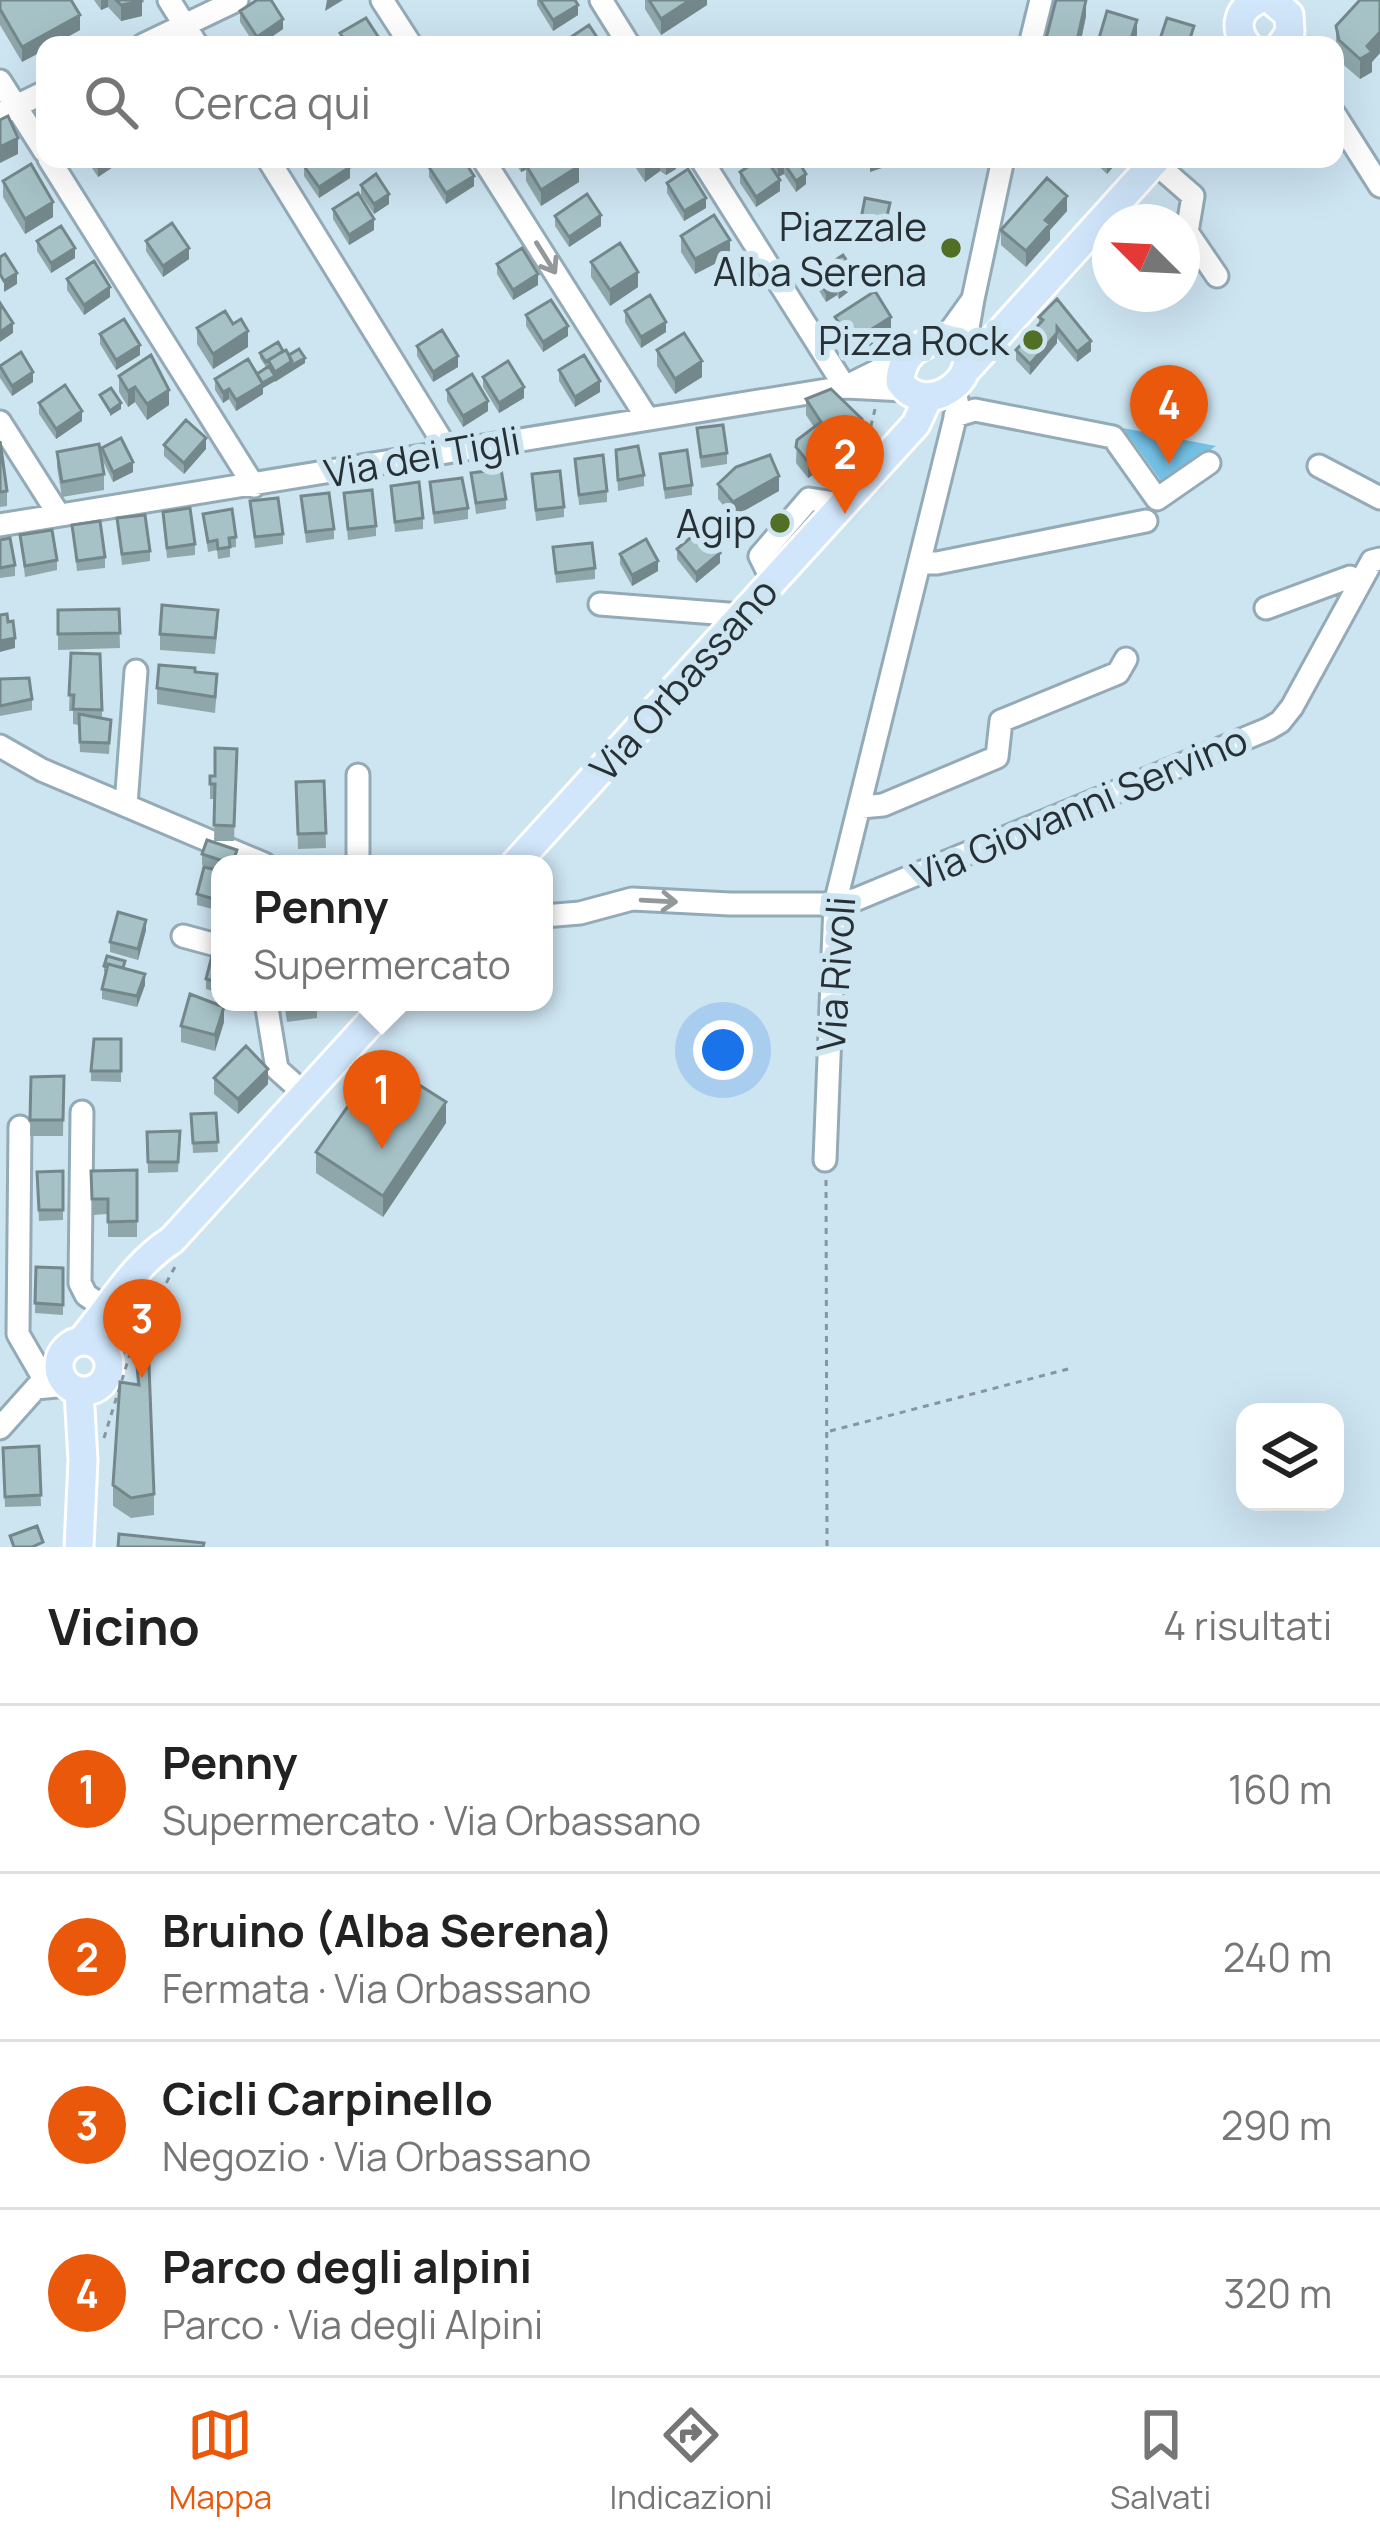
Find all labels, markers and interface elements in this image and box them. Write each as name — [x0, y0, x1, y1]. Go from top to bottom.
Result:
search box — [36, 36, 1344, 168]
icon: search — [78, 69, 144, 135]
text: Cerca qui — [174, 71, 371, 133]
place label: Piazzale Alba Serena — [713, 199, 927, 298]
north arrow — [1092, 204, 1200, 312]
marker: Piazzale Alba Serena — [938, 235, 964, 261]
one-way arrow — [533, 240, 558, 274]
place label: Pizza Rock — [818, 313, 1011, 367]
marker: Pizza Rock — [1020, 327, 1046, 353]
pin: 4 — [1130, 365, 1208, 464]
street label: Via dei Tigli — [320, 412, 524, 500]
pin: 2 — [806, 415, 884, 514]
place label: Agip — [676, 496, 756, 550]
marker: Agip — [767, 510, 793, 536]
street label: Via Orbassano — [577, 565, 789, 793]
street label: Via Giovanni Servino — [903, 712, 1255, 902]
popup — [211, 855, 553, 1011]
text: Penny — [253, 875, 389, 937]
one-way arrow — [639, 890, 678, 913]
street label: Via Rivoli — [803, 895, 867, 1053]
text: Supermercato — [253, 937, 511, 991]
your location — [693, 1020, 753, 1080]
pin: 1 — [343, 1050, 421, 1149]
pin: 3 — [103, 1279, 181, 1378]
map controls — [1236, 1403, 1344, 1511]
button: layers — [1236, 1403, 1344, 1511]
text: Vicino — [48, 1591, 200, 1660]
text: 4 risultati — [1163, 1598, 1332, 1652]
text: Penny — [162, 1731, 297, 1793]
text: 1 — [78, 1762, 96, 1816]
text: 160 m — [1228, 1762, 1332, 1816]
text: Supermercato · Via Orbassano — [162, 1793, 701, 1847]
text: Bruino (Alba Serena) — [162, 1899, 614, 1961]
text: 2 — [75, 1930, 99, 1984]
text: 240 m — [1223, 1930, 1332, 1984]
text: Fermata · Via Orbassano — [162, 1961, 591, 2015]
text: Cicli Carpinello — [162, 2067, 493, 2129]
text: 3 — [76, 2098, 98, 2152]
text: 290 m — [1221, 2098, 1332, 2152]
text: Negozio · Via Orbassano — [162, 2129, 591, 2183]
text: Parco degli alpini — [162, 2235, 532, 2297]
text: 4 — [75, 2266, 99, 2320]
text: 320 m — [1224, 2266, 1332, 2320]
text: Parco · Via degli Alpini — [162, 2297, 543, 2351]
tab: Mappa — [169, 2402, 272, 2519]
tab: Indicazioni — [610, 2402, 773, 2519]
tab: Salvati — [1110, 2402, 1211, 2519]

